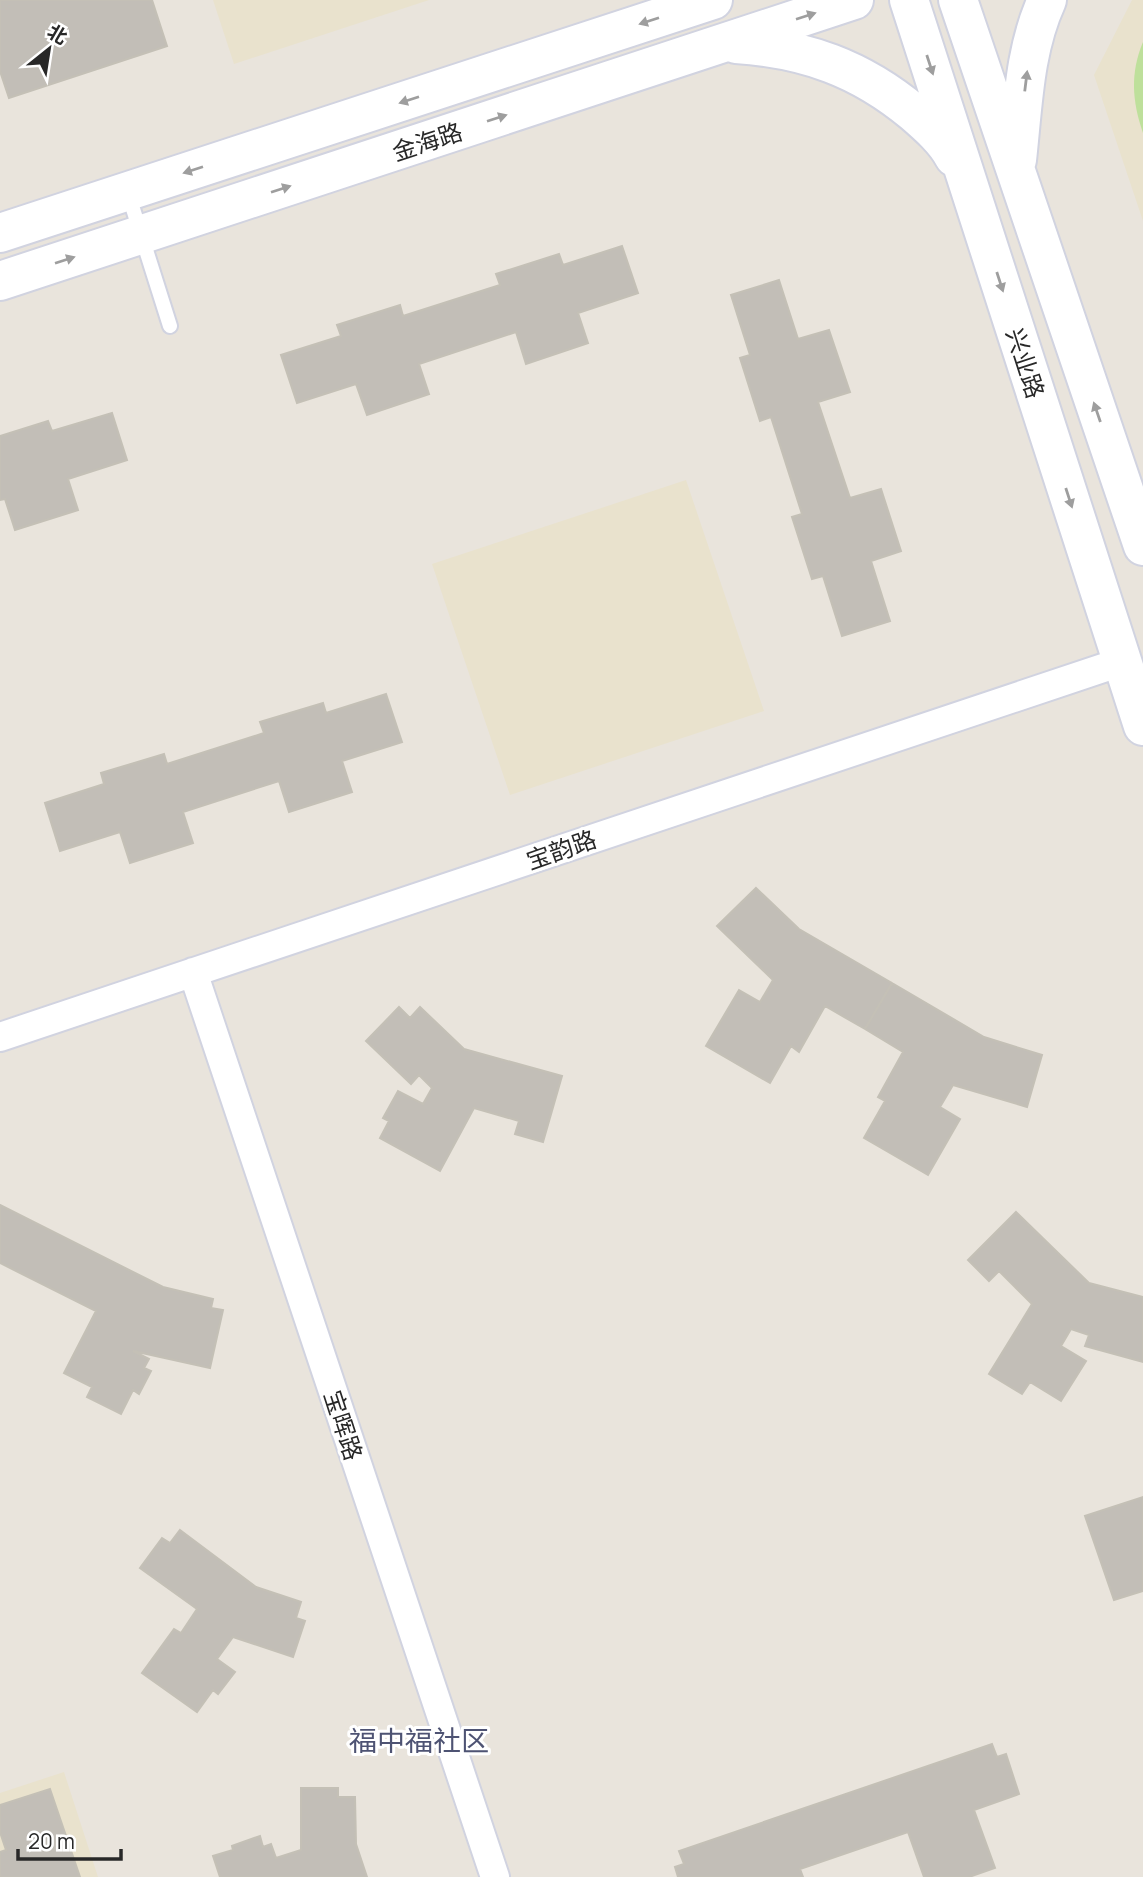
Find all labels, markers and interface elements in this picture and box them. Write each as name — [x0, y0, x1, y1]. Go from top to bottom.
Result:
one-way arrow — [796, 10, 817, 21]
north arrow — [14, 14, 84, 84]
one-way arrow — [638, 16, 659, 27]
text: 北 — [43, 18, 72, 50]
one-way arrow — [925, 55, 936, 76]
one-way arrow — [1020, 70, 1031, 92]
one-way arrow — [398, 95, 419, 105]
one-way arrow — [487, 112, 508, 122]
street label: 金海路 — [388, 114, 466, 168]
one-way arrow — [182, 165, 203, 176]
one-way arrow — [271, 183, 292, 194]
one-way arrow — [54, 254, 75, 265]
one-way arrow — [995, 271, 1005, 292]
street label: 兴业路 — [999, 324, 1053, 402]
one-way arrow — [1091, 401, 1102, 422]
one-way arrow — [1064, 488, 1075, 509]
street label: 宝韵路 — [522, 822, 600, 876]
street label: 宝晖路 — [317, 1386, 371, 1464]
district label: 福中福社区 — [349, 1721, 489, 1759]
scale bar — [18, 1818, 121, 1862]
text: 20 m — [28, 1827, 75, 1855]

